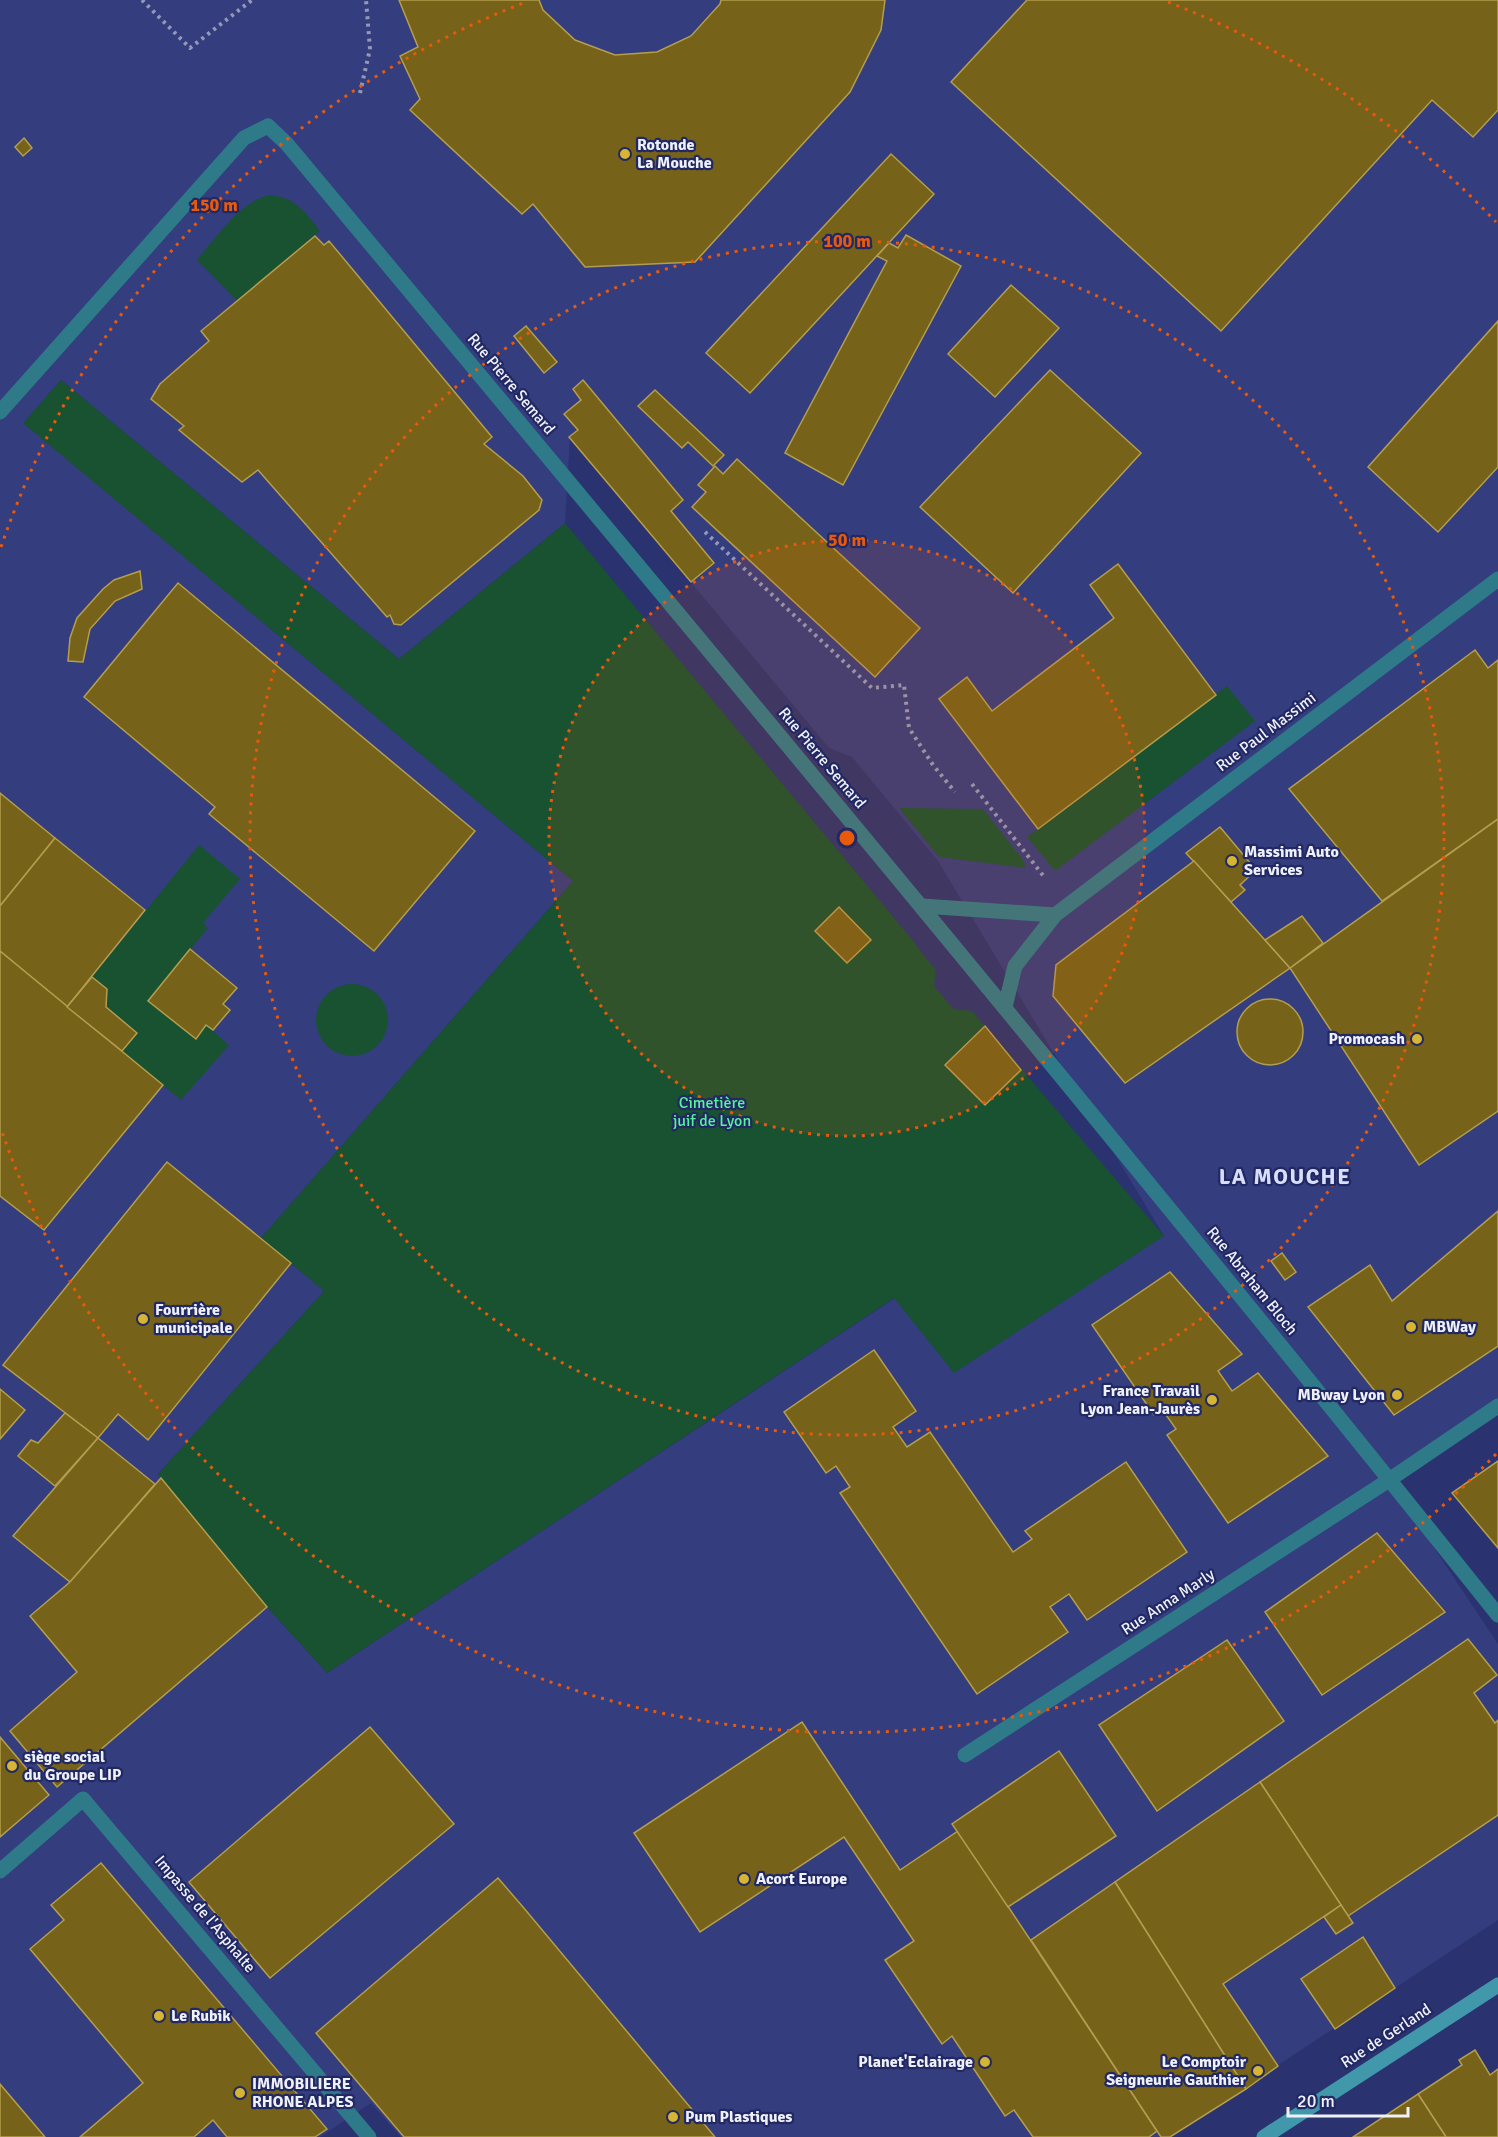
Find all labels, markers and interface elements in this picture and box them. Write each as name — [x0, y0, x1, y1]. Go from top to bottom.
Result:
place label: Rotonde La Mouche — [637, 135, 712, 173]
marker: Rotonde La Mouche — [618, 147, 632, 161]
text: 150 m — [190, 194, 238, 216]
text: 100 m — [823, 230, 871, 252]
street label: Rue Pierre Semard — [463, 329, 559, 439]
text: 50 m — [828, 529, 866, 551]
street label: Rue Paul Massimi — [1212, 688, 1320, 776]
street label: Rue Pierre Semard — [774, 703, 870, 813]
centre of rings — [837, 828, 857, 848]
place label: Massimi Auto Services — [1244, 842, 1339, 880]
marker: Massimi Auto Services — [1225, 854, 1239, 868]
place label: Promocash — [1328, 1029, 1405, 1049]
marker: Promocash — [1410, 1032, 1424, 1046]
park label: Cimetière juif de Lyon — [673, 1093, 751, 1131]
district label: LA MOUCHE — [1219, 1163, 1351, 1190]
street label: Rue Abraham Bloch — [1202, 1223, 1302, 1339]
place label: Fourrière municipale — [155, 1300, 232, 1338]
marker: Fourrière municipale — [136, 1312, 150, 1326]
place label: MBWay — [1423, 1317, 1476, 1337]
marker: MBWay — [1404, 1320, 1418, 1334]
place label: France Travail Lyon Jean-Jaurès — [1080, 1381, 1200, 1419]
place label: MBway Lyon — [1298, 1385, 1385, 1405]
marker: MBway Lyon — [1390, 1388, 1404, 1402]
marker: France Travail Lyon Jean-Jaurès — [1205, 1393, 1219, 1407]
street label: Rue Anna Marly — [1118, 1564, 1219, 1640]
place label: siège social du Groupe LIP — [24, 1747, 122, 1785]
marker: siège social du Groupe LIP — [5, 1759, 19, 1773]
street label: Impasse de l'Asphalte — [150, 1851, 260, 1977]
place label: Acort Europe — [756, 1869, 847, 1889]
marker: Acort Europe — [737, 1872, 751, 1886]
street label: Rue de Gerland — [1337, 1999, 1435, 2073]
place label: Le Rubik — [171, 2006, 231, 2026]
marker: Le Rubik — [152, 2009, 166, 2023]
place label: Planet'Eclairage — [858, 2052, 973, 2072]
place label: Le Comptoir Seigneurie Gauthier — [1106, 2052, 1247, 2090]
marker: Planet'Eclairage — [978, 2055, 992, 2069]
marker: Le Comptoir Seigneurie Gauthier — [1251, 2064, 1265, 2078]
place label: IMMOBILIERE RHONE ALPES — [252, 2074, 353, 2112]
scale bar — [1288, 2080, 1408, 2118]
marker: IMMOBILIERE RHONE ALPES — [233, 2086, 247, 2100]
text: 20 m — [1297, 2090, 1335, 2112]
place label: Pum Plastiques — [685, 2107, 792, 2127]
marker: Pum Plastiques — [666, 2110, 680, 2124]

